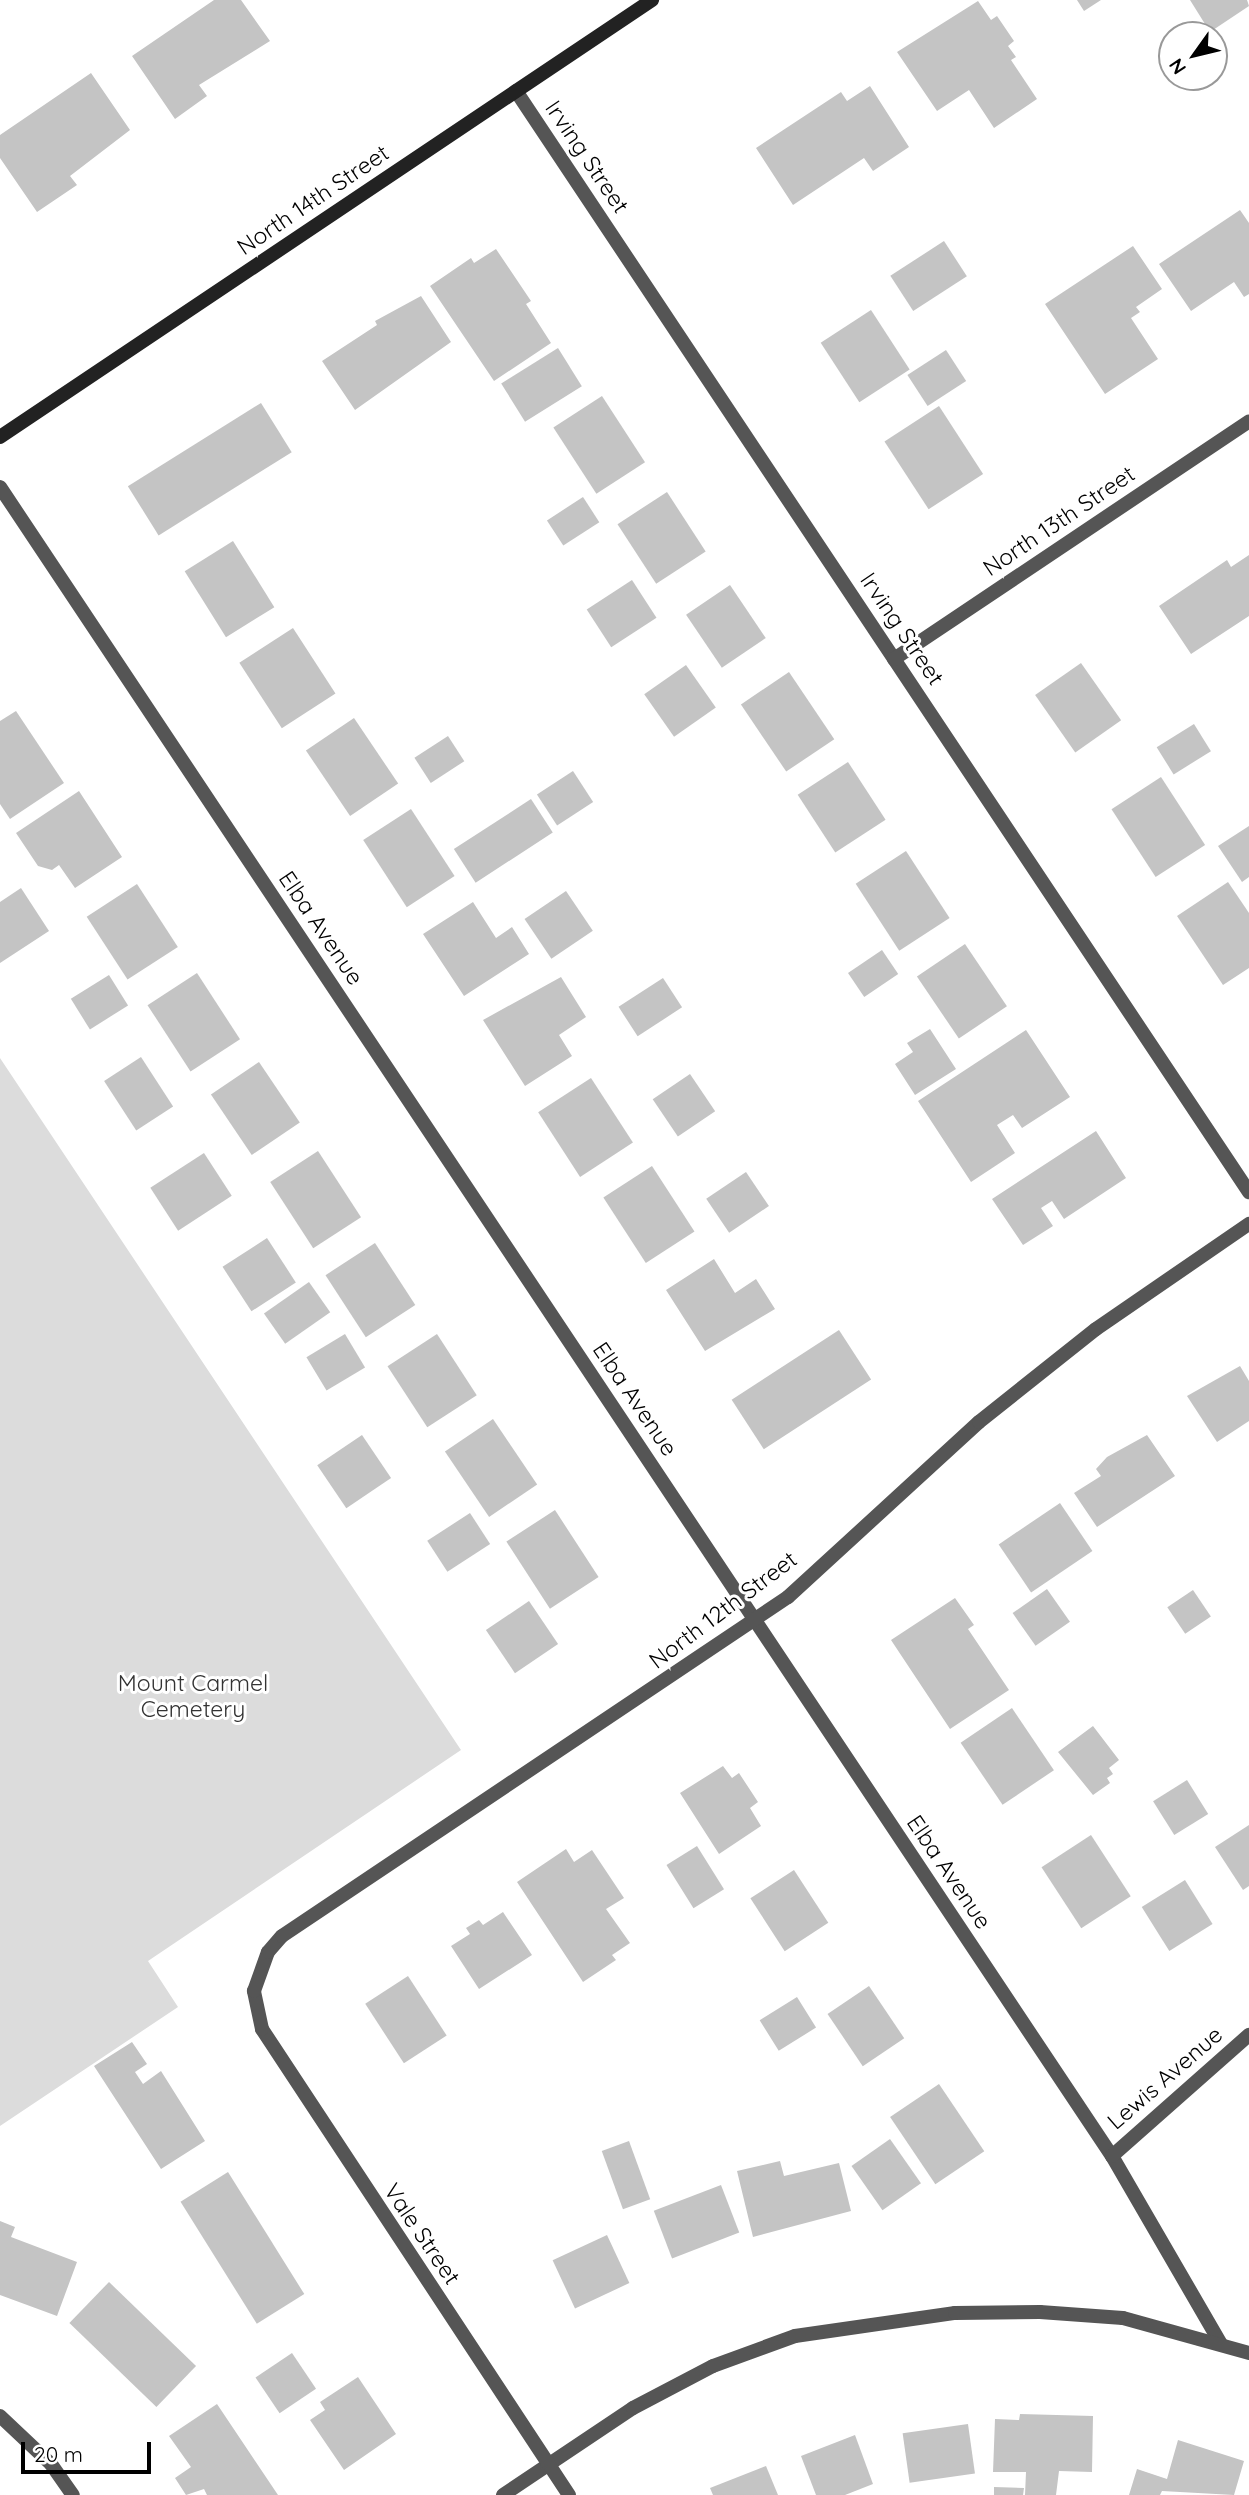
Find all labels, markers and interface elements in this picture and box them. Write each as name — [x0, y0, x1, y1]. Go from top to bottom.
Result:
north arrow — [1158, 21, 1228, 91]
text: N — [1163, 54, 1191, 79]
street label: Irving Street — [539, 96, 635, 218]
street label: North 14th Street — [232, 139, 394, 261]
street label: North 13th Street — [978, 460, 1140, 582]
street label: Irving Street — [854, 568, 950, 690]
street label: Elba Avenue — [273, 866, 369, 990]
street label: Elba Avenue — [587, 1337, 683, 1461]
street label: North 12th Street — [644, 1545, 802, 1675]
park label: Mount Carmel Cemetery — [118, 1669, 268, 1723]
street label: Elba Avenue — [901, 1810, 997, 1934]
street label: Lewis Avenue — [1102, 2021, 1228, 2135]
street label: Vale Street — [378, 2178, 466, 2290]
scale bar — [24, 2428, 154, 2472]
text: 20 m — [34, 2441, 83, 2467]

